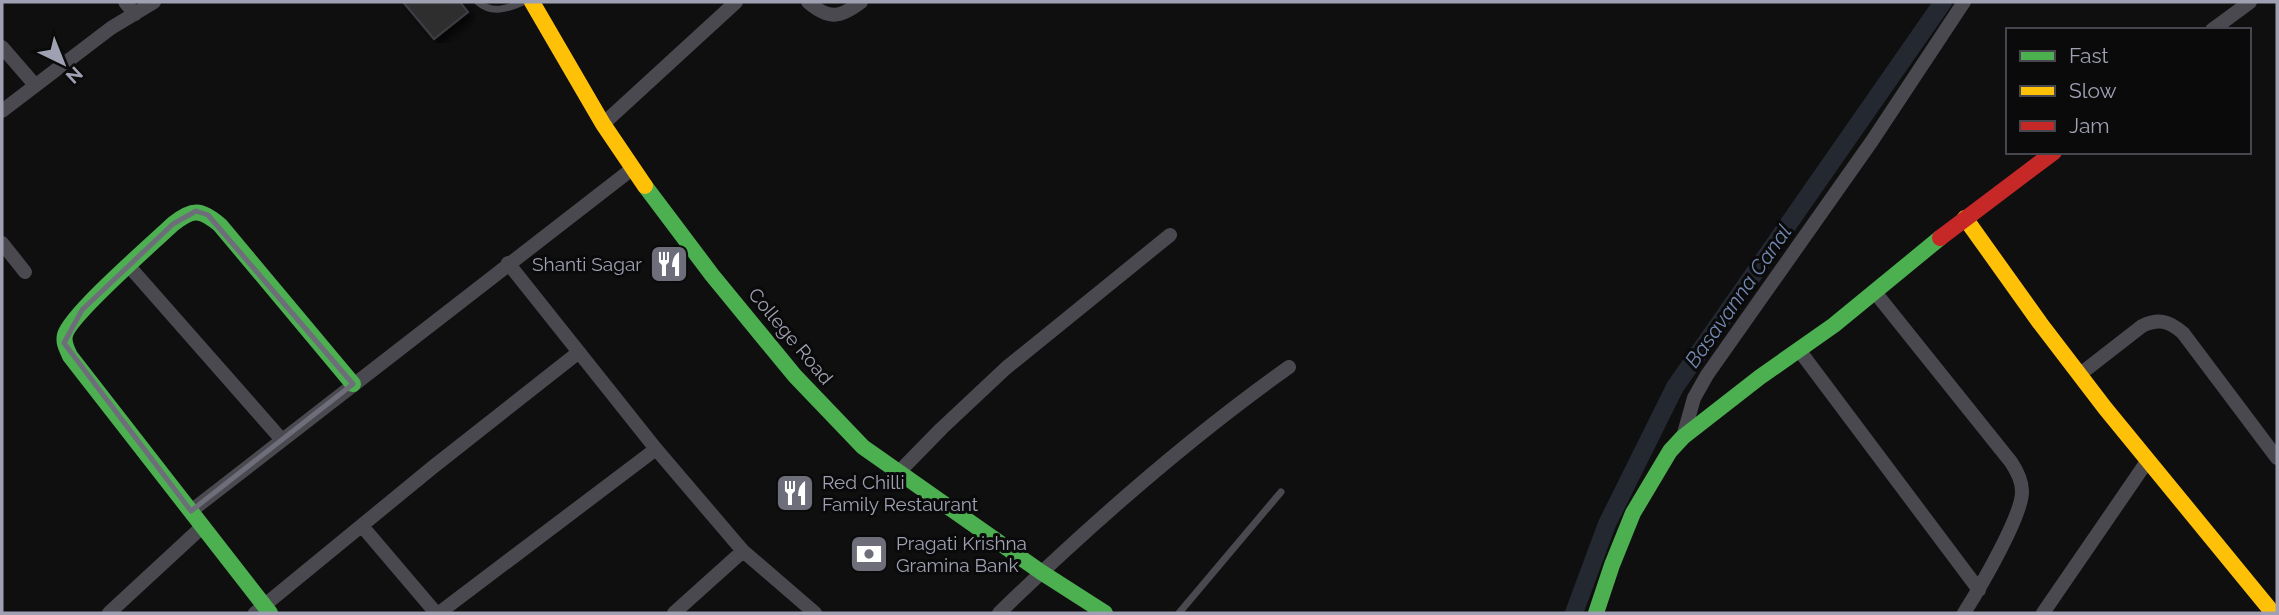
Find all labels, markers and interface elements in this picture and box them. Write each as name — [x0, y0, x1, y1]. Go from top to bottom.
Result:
north arrow — [28, 28, 98, 98]
legend — [2006, 28, 2251, 154]
text: Fast — [2069, 43, 2109, 68]
text: N — [62, 62, 87, 88]
text: Slow — [2069, 78, 2117, 103]
text: Jam — [2069, 113, 2110, 138]
water label: Basavanna Canal — [1679, 220, 1797, 372]
restaurant icon: Shanti Sagar — [648, 243, 690, 285]
place label: Shanti Sagar — [532, 253, 642, 275]
street label: College Road — [744, 283, 838, 389]
place label: Red Chilli Family Restaurant — [822, 471, 979, 515]
restaurant icon: Red Chilli Family Restaurant — [774, 472, 816, 514]
place label: Pragati Krishna Gramina Bank — [896, 532, 1027, 576]
bank icon: Pragati Krishna Gramina Bank — [848, 533, 890, 575]

